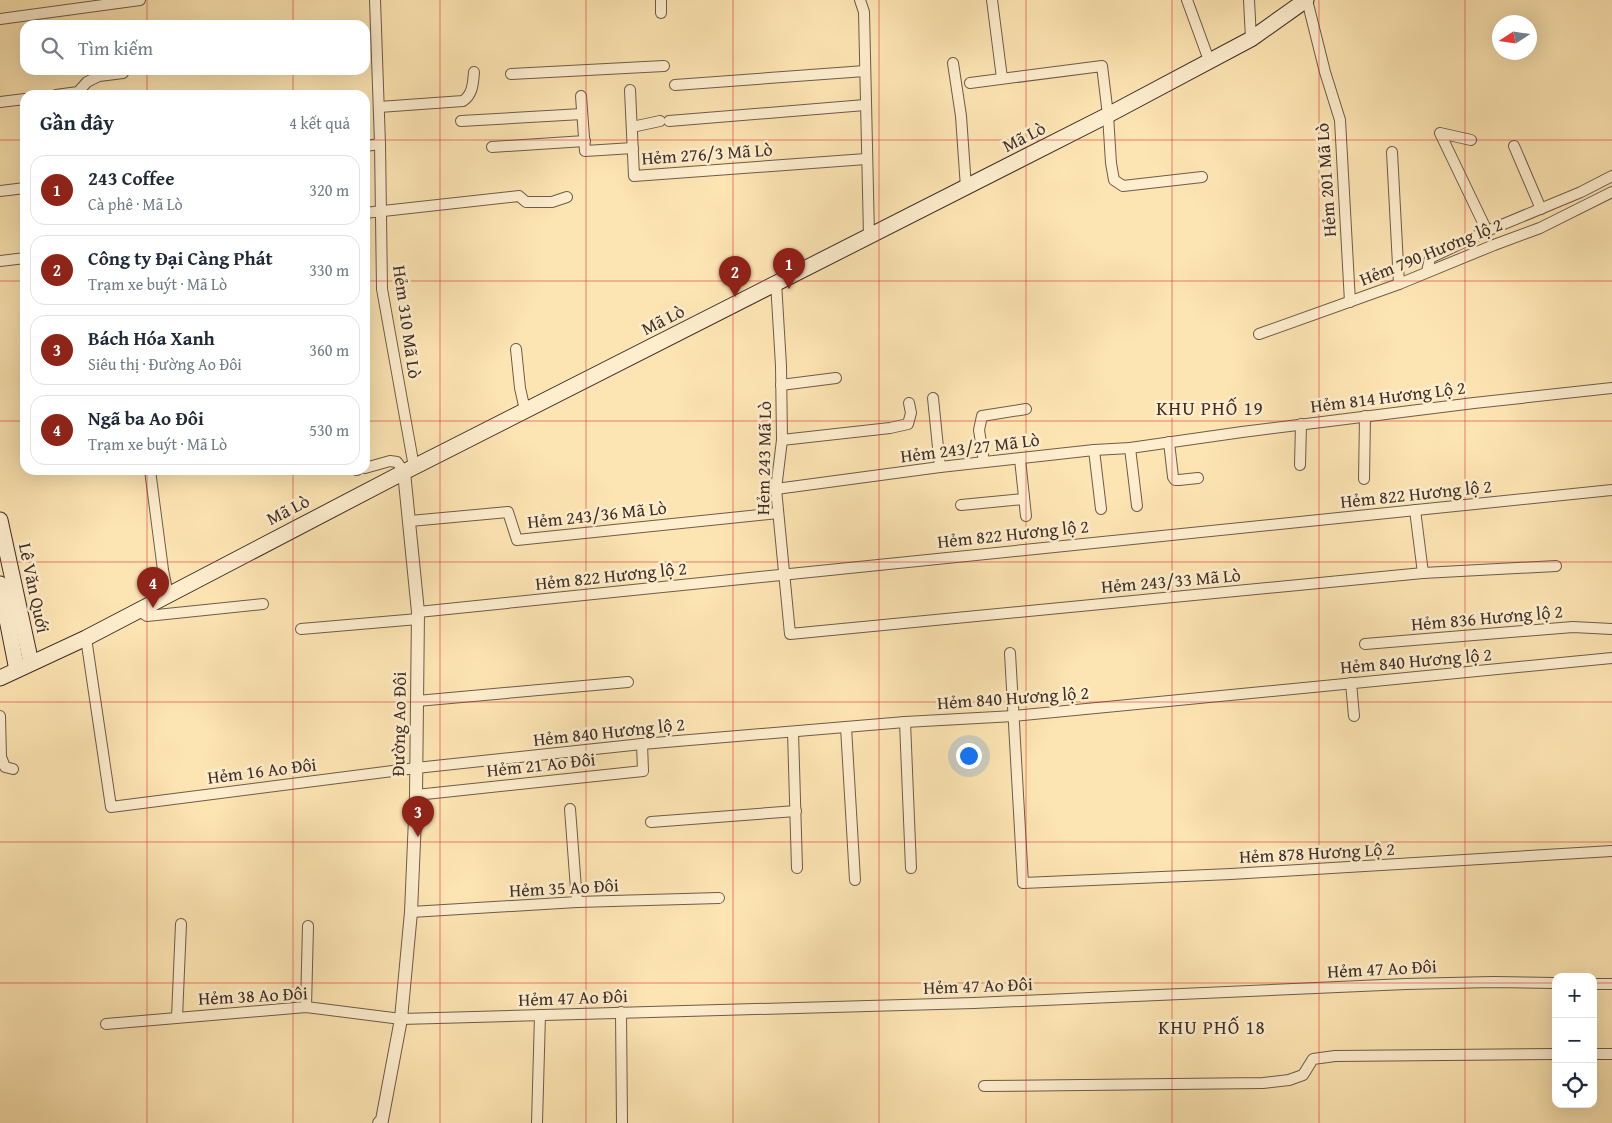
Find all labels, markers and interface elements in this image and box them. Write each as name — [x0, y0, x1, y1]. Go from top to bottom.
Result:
north arrow — [1492, 15, 1537, 60]
search box — [20, 20, 370, 75]
icon: search — [38, 34, 66, 62]
text: Tìm kiếm — [78, 34, 153, 62]
text: Gần đây — [40, 107, 114, 138]
text: 4 kết quả — [289, 111, 350, 135]
street label: Mã Lò — [998, 114, 1050, 159]
street label: Hẻm 201 Mã Lò — [1308, 122, 1343, 238]
street label: Hẻm 276/3 Mã Lò — [640, 135, 773, 172]
text: 243 Coffee — [88, 164, 175, 192]
text: 1 — [53, 178, 61, 202]
text: 320 m — [309, 178, 349, 202]
text: Cà phê · Mã Lò — [88, 192, 183, 216]
street label: Hẻm 790 Hương lộ 2 — [1355, 210, 1506, 293]
text: Công ty Đại Càng Phát — [88, 244, 273, 272]
pin: 1 — [773, 248, 805, 289]
pin: 2 — [719, 256, 751, 297]
text: 2 — [53, 258, 61, 282]
text: 330 m — [309, 258, 349, 282]
street label: Hẻm 310 Mã Lò — [386, 263, 429, 380]
text: Trạm xe buýt · Mã Lò — [88, 272, 227, 296]
street label: Mã Lò — [637, 297, 689, 342]
text: Bách Hóa Xanh — [88, 324, 215, 352]
text: 3 — [53, 338, 61, 362]
text: 360 m — [309, 338, 349, 362]
text: Siêu thị · Đường Ao Đôi — [88, 352, 242, 376]
street label: Hẻm 814 Hương Lộ 2 — [1309, 374, 1467, 419]
district label: KHU PHỐ 19 — [1156, 394, 1264, 422]
street label: Hẻm 243 Mã Lò — [749, 401, 778, 515]
text: Ngã ba Ao Đôi — [88, 404, 204, 432]
text: 4 — [53, 418, 61, 442]
text: 530 m — [309, 418, 349, 442]
street label: Hẻm 243/27 Mã Lò — [899, 426, 1041, 469]
text: Trạm xe buýt · Mã Lò — [88, 432, 227, 456]
street label: Hẻm 822 Hương lộ 2 — [1339, 472, 1493, 515]
street label: Mã Lò — [262, 487, 314, 532]
street label: Hẻm 243/36 Mã Lò — [526, 494, 668, 535]
street label: Hẻm 822 Hương lộ 2 — [936, 512, 1090, 555]
street label: Lê Văn Quới — [12, 540, 57, 635]
street label: Hẻm 822 Hương lộ 2 — [534, 554, 688, 597]
street label: Hẻm 243/33 Mã Lò — [1100, 561, 1242, 600]
pin: 4 — [137, 567, 169, 608]
street label: Hẻm 836 Hương lộ 2 — [1410, 597, 1564, 638]
street label: Hẻm 840 Hương lộ 2 — [1339, 640, 1493, 681]
street label: Đường Ao Đôi — [384, 671, 413, 777]
street label: Hẻm 840 Hương lộ 2 — [936, 679, 1090, 716]
street label: Hẻm 840 Hương lộ 2 — [532, 710, 686, 753]
your location — [956, 743, 982, 769]
street label: Hẻm 21 Ao Đôi — [485, 745, 597, 784]
street label: Hẻm 16 Ao Đôi — [206, 750, 318, 791]
pin: 3 — [402, 796, 434, 837]
street label: Hẻm 878 Hương Lộ 2 — [1238, 835, 1396, 870]
street label: Hẻm 35 Ao Đôi — [509, 871, 619, 904]
street label: Hẻm 47 Ao Đôi — [1327, 952, 1437, 985]
street label: Hẻm 47 Ao Đôi — [923, 970, 1033, 1001]
map controls — [1552, 973, 1597, 1108]
button: + — [1552, 973, 1597, 1018]
street label: Hẻm 38 Ao Đôi — [198, 979, 308, 1012]
street label: Hẻm 47 Ao Đôi — [518, 982, 628, 1013]
district label: KHU PHỐ 18 — [1158, 1013, 1266, 1041]
button: − — [1552, 1018, 1597, 1063]
button: locate — [1552, 1063, 1597, 1108]

